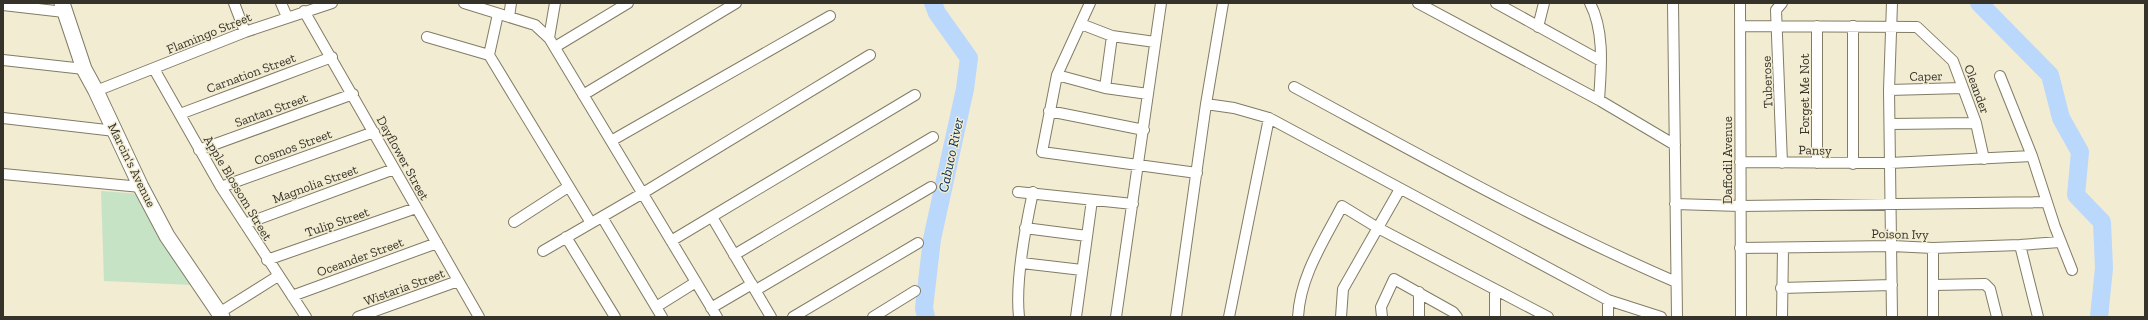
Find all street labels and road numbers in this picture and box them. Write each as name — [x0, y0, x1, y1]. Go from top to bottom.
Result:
street label: Flamingo Street — [164, 9, 254, 57]
street label: Carnation Street — [204, 50, 298, 96]
street label: Forget Me Not — [1797, 53, 1812, 135]
street label: Tuberose — [1759, 56, 1775, 108]
street label: Oleander — [1961, 62, 1993, 116]
street label: Caper — [1909, 68, 1943, 84]
street label: Santan Street — [233, 90, 310, 130]
street label: Dayflower Street — [374, 113, 432, 203]
street label: Daffodil Avenue — [1720, 116, 1735, 204]
street label: Marcin's Avenue — [105, 120, 159, 210]
street label: Cosmos Street — [252, 126, 334, 168]
street label: Apple Blossom Street — [201, 133, 275, 243]
street label: Pansy — [1798, 142, 1832, 158]
street label: Magnolia Street — [270, 162, 360, 206]
street label: Tulip Street — [303, 204, 371, 240]
street label: Poison Ivy — [1871, 226, 1929, 242]
street label: Oceander Street — [315, 234, 405, 280]
street label: Wistaria Street — [362, 265, 447, 309]

